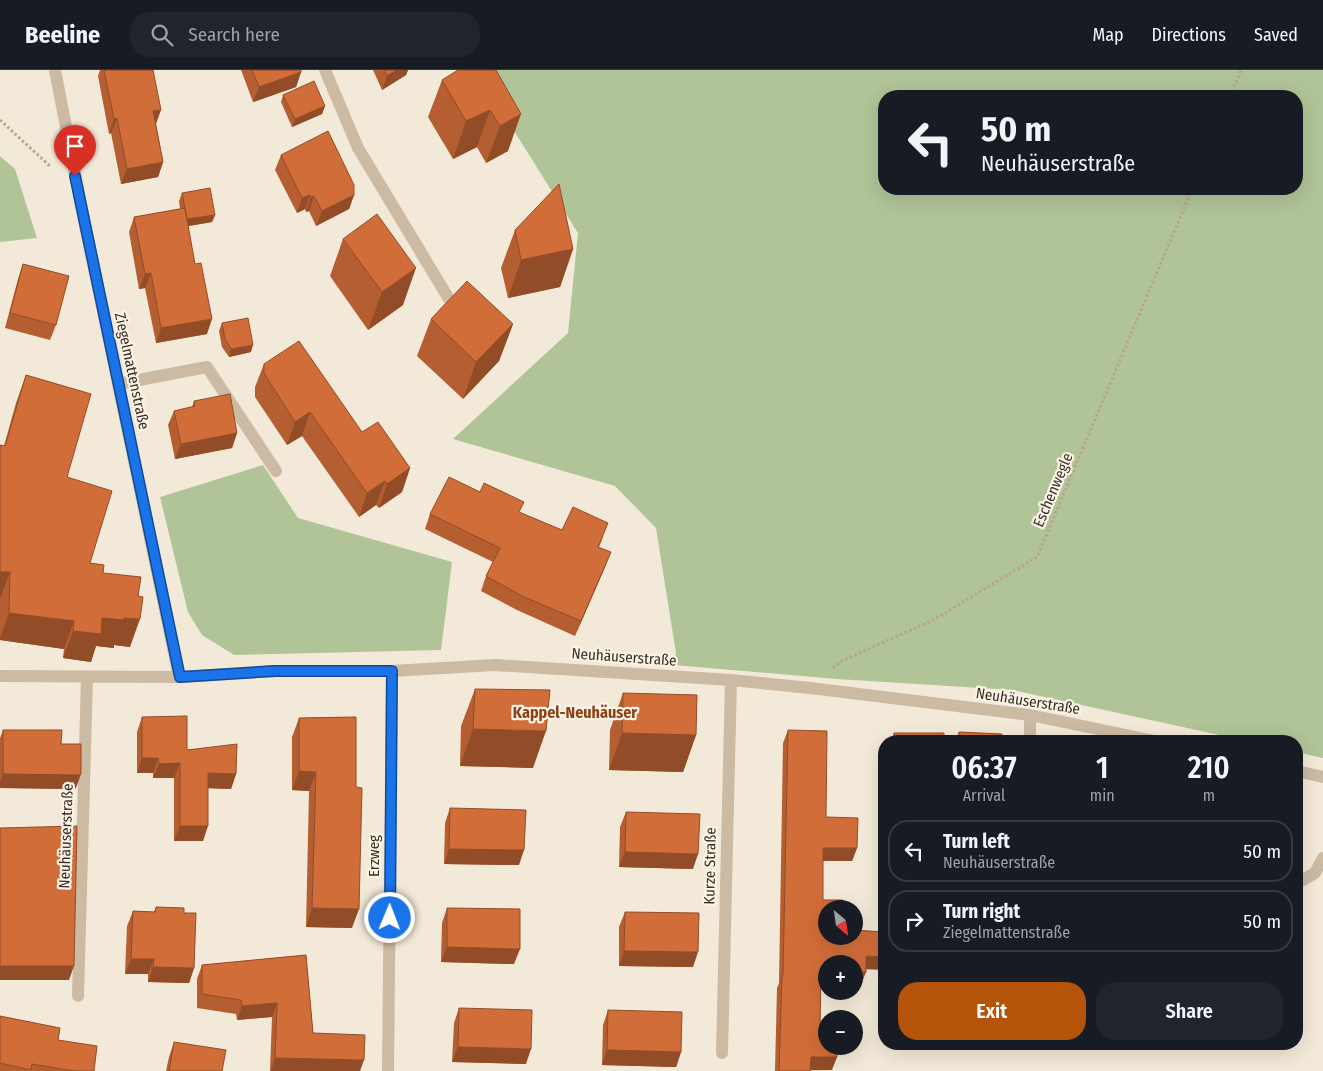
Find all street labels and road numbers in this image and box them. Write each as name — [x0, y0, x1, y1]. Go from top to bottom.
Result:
street label: Ziegelmattenstraße — [111, 311, 153, 431]
street label: Eschenwegle — [1029, 450, 1077, 530]
street label: Neuhäuserstraße — [571, 644, 677, 670]
street label: Neuhäuserstraße — [975, 684, 1081, 718]
street label: Neuhäuserstraße — [55, 783, 77, 889]
street label: Kurze Straße — [700, 827, 720, 905]
street label: Erzweg — [365, 835, 383, 877]

